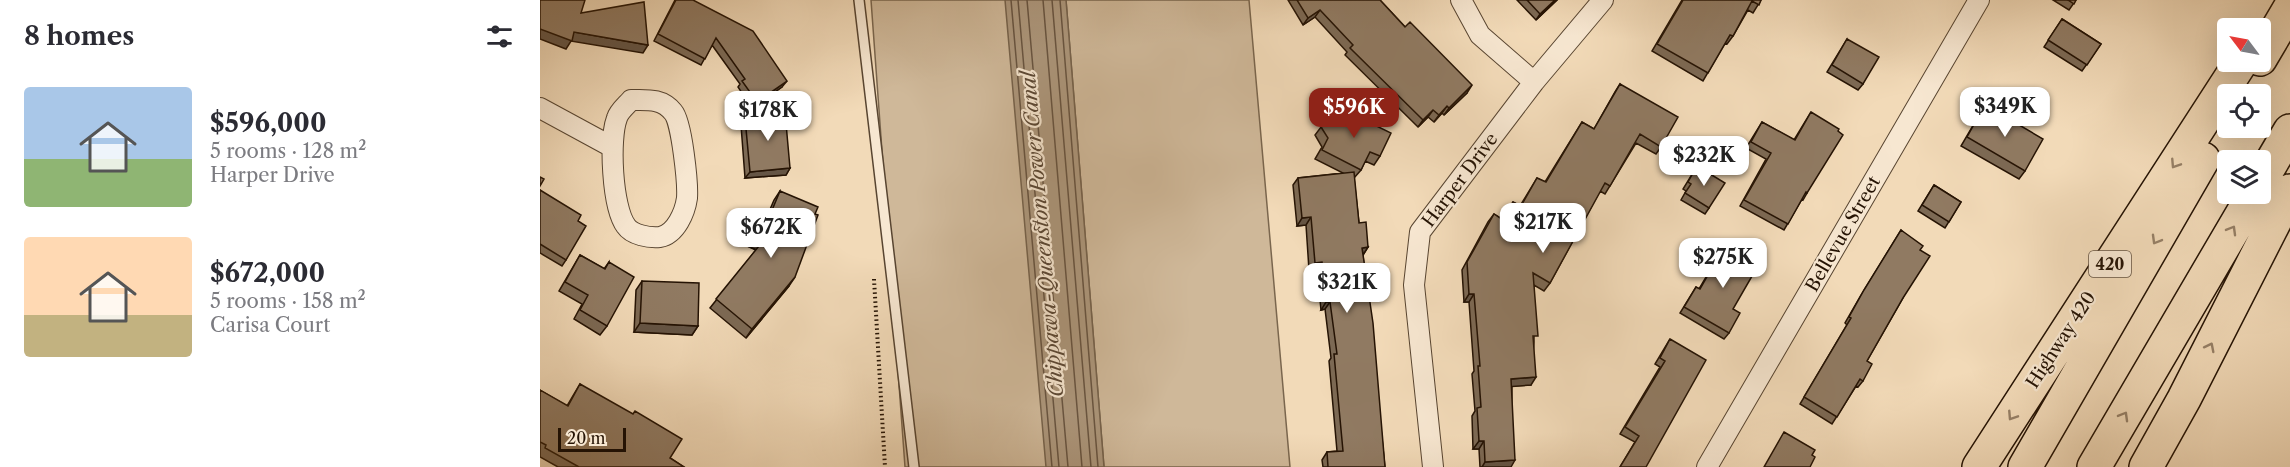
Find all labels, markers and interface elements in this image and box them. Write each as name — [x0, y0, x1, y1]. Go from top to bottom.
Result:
north arrow — [2217, 18, 2271, 72]
map controls — [2217, 18, 2271, 204]
text: 8 homes — [24, 20, 134, 52]
icon: filters — [483, 20, 516, 53]
water label: Chippawa-Queenston Power Canal — [1016, 67, 1068, 398]
button: locate — [2217, 84, 2271, 138]
pin: $349K — [1963, 87, 2047, 138]
pin: $596K — [1312, 88, 1396, 139]
pin: $178K — [726, 91, 810, 142]
text: $349K — [1974, 94, 2036, 118]
text: $596K — [1323, 95, 1385, 119]
text: $178K — [739, 98, 797, 122]
text: $596,000 — [210, 107, 326, 139]
icon: home — [72, 111, 144, 183]
street label: Harper Drive — [1417, 129, 1503, 231]
pin: $232K — [1662, 136, 1746, 187]
text: 5 rooms · 128 m² — [210, 139, 366, 163]
text: $232K — [1673, 143, 1735, 167]
button: layers — [2217, 150, 2271, 204]
one-way arrow — [2171, 157, 2182, 168]
text: Harper Drive — [210, 163, 335, 187]
street label: Bellevue Street — [1801, 172, 1885, 296]
pin: $217K — [1501, 203, 1585, 254]
pin: $672K — [729, 208, 813, 259]
text: $217K — [1514, 210, 1572, 234]
text: $672K — [740, 215, 802, 239]
one-way arrow — [2225, 226, 2237, 236]
one-way arrow — [2152, 234, 2163, 244]
pin: $275K — [1681, 238, 1765, 289]
text: $275K — [1693, 245, 1753, 269]
road number: 420 — [2089, 251, 2131, 277]
text: $672,000 — [210, 257, 325, 289]
icon: home — [72, 261, 144, 333]
pin: $321K — [1305, 263, 1389, 314]
text: $321K — [1317, 270, 1377, 294]
street label: Highway 420 — [2022, 287, 2100, 393]
text: 5 rooms · 158 m² — [210, 289, 366, 313]
text: Carisa Court — [210, 313, 330, 337]
one-way arrow — [2203, 342, 2215, 353]
one-way arrow — [2008, 409, 2019, 420]
one-way arrow — [2116, 412, 2128, 423]
scale bar — [558, 425, 626, 452]
text: 20 m — [567, 428, 606, 448]

